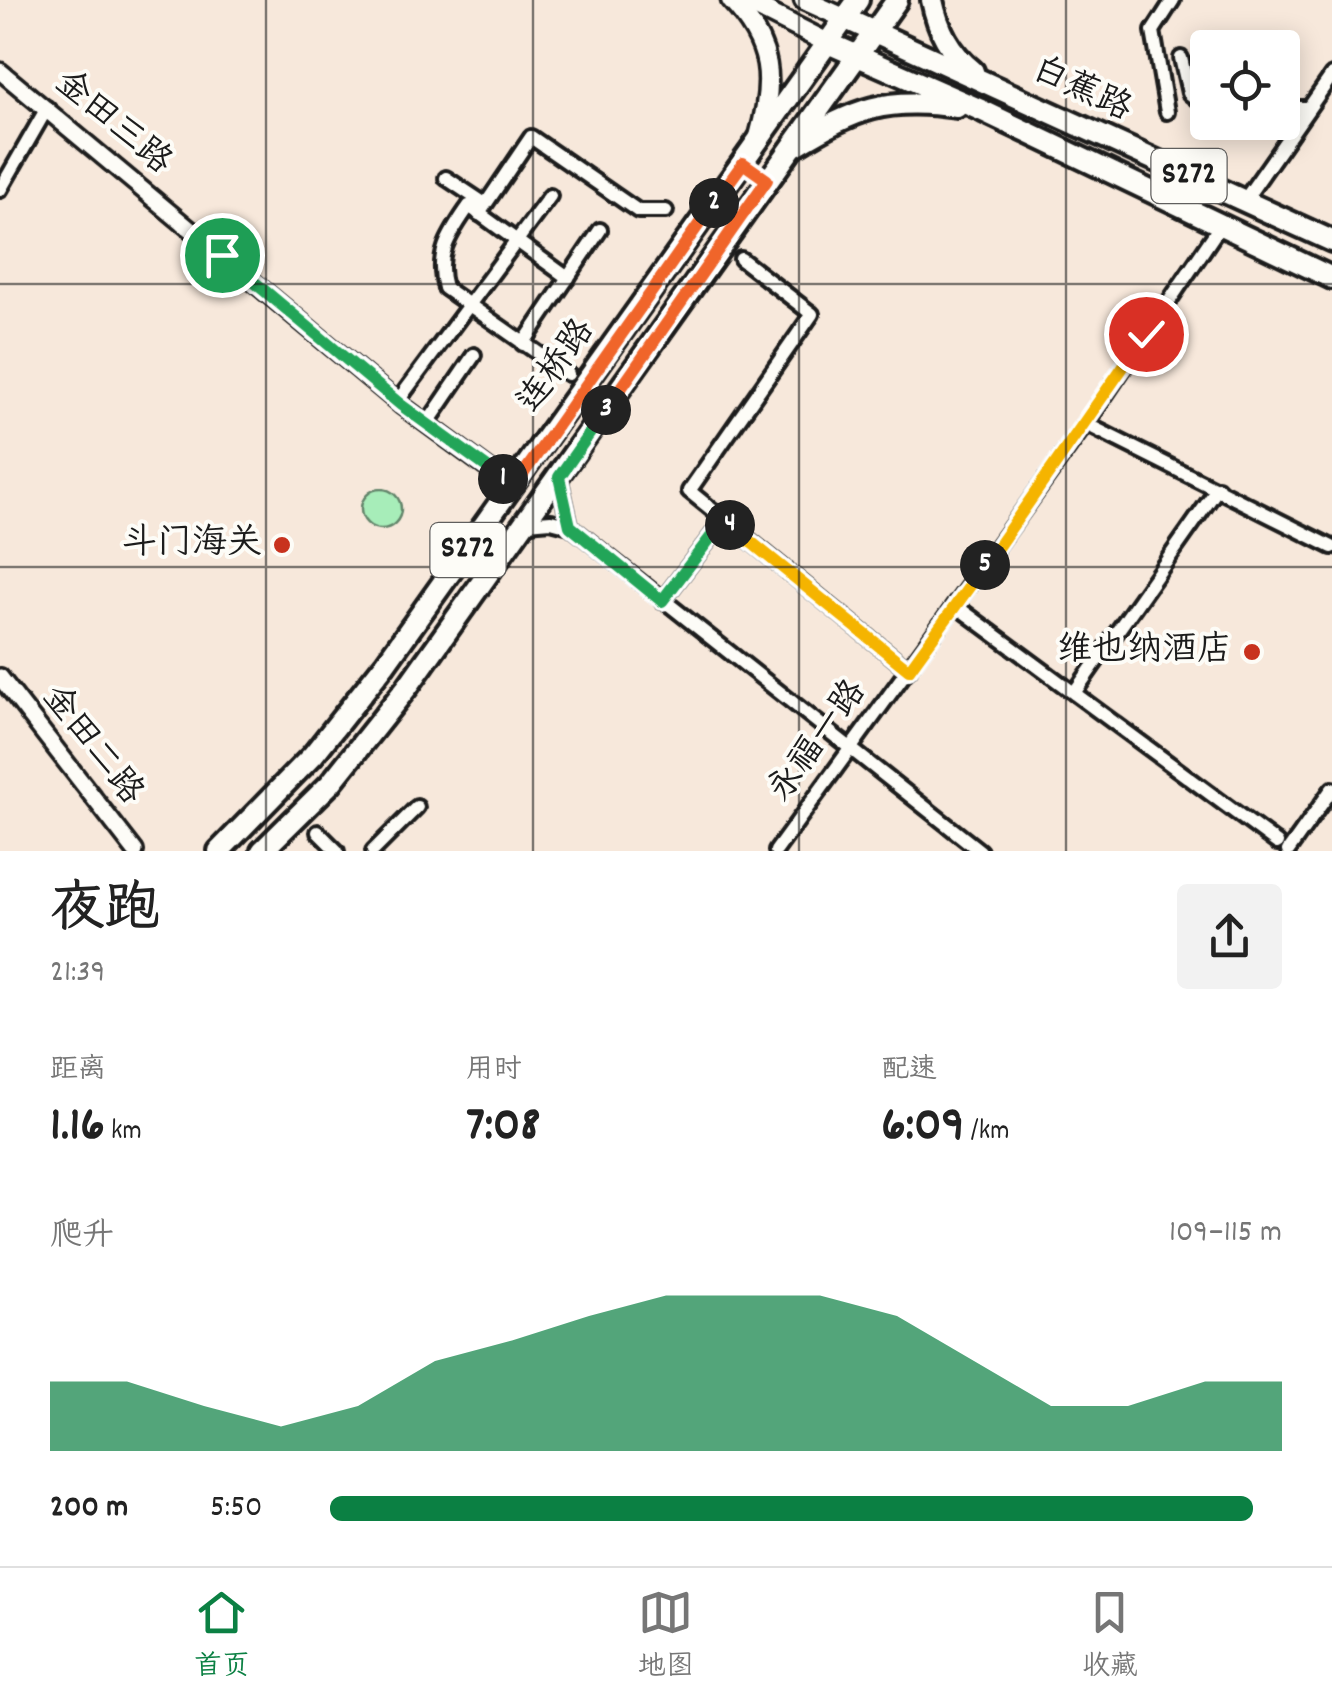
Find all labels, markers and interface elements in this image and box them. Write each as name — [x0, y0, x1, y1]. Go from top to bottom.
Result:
map controls — [1190, 30, 1300, 140]
button: locate — [1190, 30, 1300, 140]
street label: 白蕉路 — [1023, 46, 1139, 136]
street label: 金田三路 — [42, 60, 182, 188]
road number: S272 — [1152, 149, 1226, 203]
pin: 2 — [689, 178, 739, 228]
text: 2 — [708, 183, 720, 223]
pin — [180, 213, 265, 298]
icon: arrive — [195, 228, 250, 283]
pin — [1104, 292, 1189, 377]
icon: check — [1119, 307, 1174, 362]
street label: 连桥路 — [507, 310, 609, 424]
pin: 3 — [581, 385, 631, 435]
text: 3 — [600, 390, 612, 430]
pin: 1 — [478, 454, 528, 504]
text: 1 — [500, 459, 506, 499]
pin: 4 — [705, 500, 755, 550]
text: 4 — [724, 505, 736, 545]
place label: 斗门海关 — [122, 520, 262, 570]
road number: S272 — [430, 523, 506, 577]
marker: 斗门海关 — [271, 534, 293, 556]
pin: 5 — [960, 540, 1010, 590]
text: 5 — [979, 545, 991, 585]
place label: 维也纳酒店 — [1057, 627, 1232, 677]
marker: 维也纳酒店 — [1241, 641, 1263, 663]
street label: 永福一路 — [758, 671, 880, 813]
street label: 金田二路 — [28, 675, 154, 817]
text: 夜跑 — [50, 874, 160, 953]
button: share — [1177, 884, 1282, 989]
text: 21:39 — [50, 951, 105, 997]
text: 距离 — [50, 1052, 106, 1092]
text: 用时 — [466, 1052, 522, 1092]
text: 配速 — [881, 1052, 937, 1092]
text: 1.16 — [50, 1092, 105, 1164]
text: 7:08 — [466, 1092, 540, 1164]
text: 6:09 — [881, 1092, 964, 1164]
text: km — [105, 1113, 142, 1153]
text: /km — [964, 1113, 1009, 1153]
text: 109–115 m — [1169, 1211, 1282, 1257]
text: 爬升 — [50, 1215, 114, 1261]
text: 200 m — [50, 1486, 128, 1532]
text: 5:50 — [210, 1486, 262, 1532]
tab: 首页 — [194, 1585, 250, 1689]
tab: 地图 — [638, 1585, 694, 1689]
tab: 收藏 — [1082, 1585, 1138, 1689]

